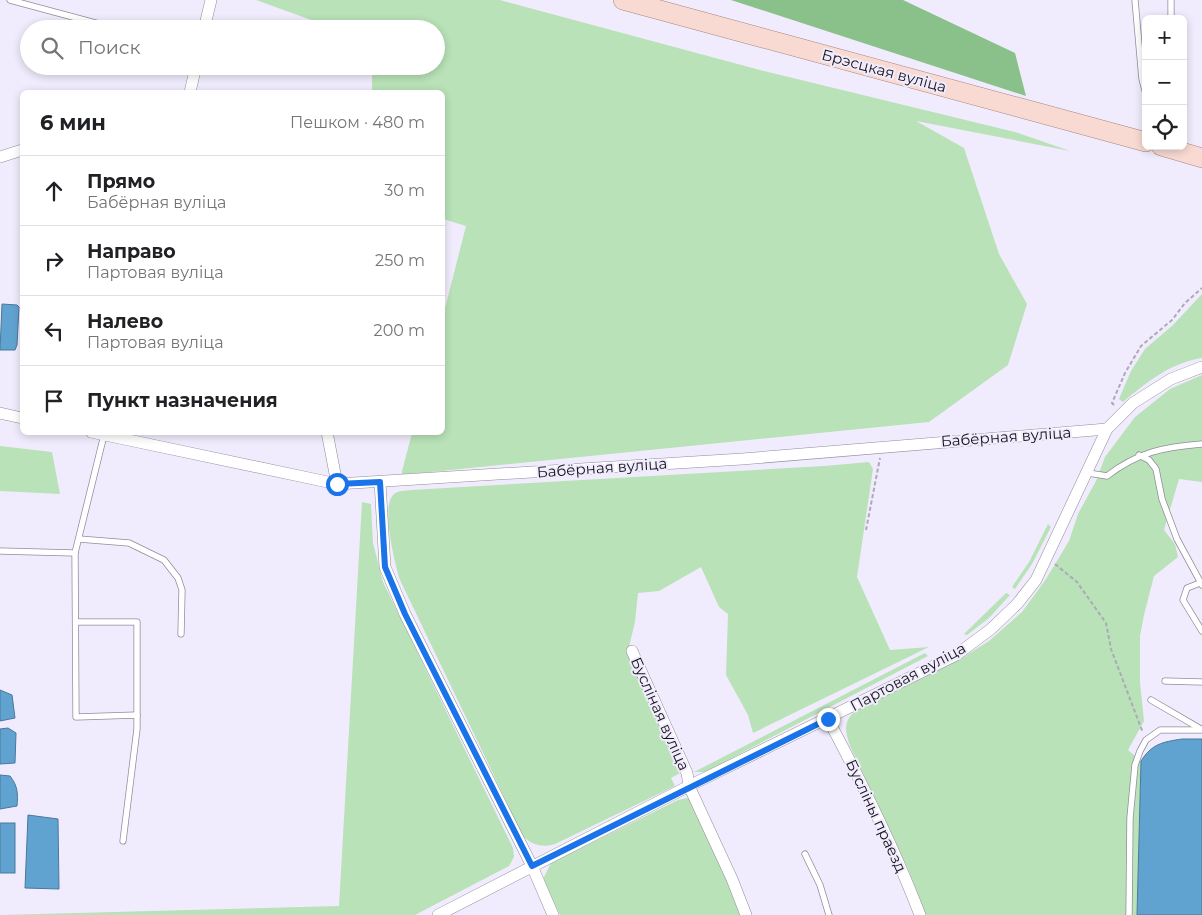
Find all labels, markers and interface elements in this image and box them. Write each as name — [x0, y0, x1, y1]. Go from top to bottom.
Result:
map controls — [1142, 15, 1187, 150]
button: + — [1142, 15, 1187, 60]
search box — [20, 20, 445, 75]
icon: search — [38, 34, 66, 62]
text: Поиск — [78, 36, 141, 59]
street label: Брэсцкая вуліца — [820, 45, 949, 96]
button: − — [1142, 60, 1187, 105]
button: locate — [1142, 105, 1187, 150]
text: 6 мин — [40, 110, 106, 135]
text: Пешком · 480 m — [290, 113, 425, 132]
text: Прямо — [87, 170, 155, 193]
icon: ahead — [40, 177, 68, 205]
text: 30 m — [384, 181, 425, 200]
text: Бабёрная вуліца — [87, 193, 226, 212]
text: Направо — [87, 240, 176, 263]
icon: right — [40, 247, 68, 275]
text: 250 m — [375, 251, 425, 270]
text: Партовая вуліца — [87, 263, 224, 282]
text: Налево — [87, 310, 163, 333]
icon: left — [40, 317, 68, 345]
text: 200 m — [374, 321, 425, 340]
text: Партовая вуліца — [87, 333, 224, 352]
icon: arrive — [40, 387, 68, 415]
text: Пункт назначения — [87, 389, 278, 412]
street label: Бабёрная вуліца — [940, 422, 1072, 451]
street label: Бабёрная вуліца — [536, 453, 668, 482]
route start — [326, 473, 349, 496]
street label: Партовая вуліца — [847, 638, 969, 715]
street label: Бусліная вуліца — [627, 654, 694, 773]
route end — [817, 708, 840, 731]
street label: Бусліны праезд — [842, 756, 911, 876]

